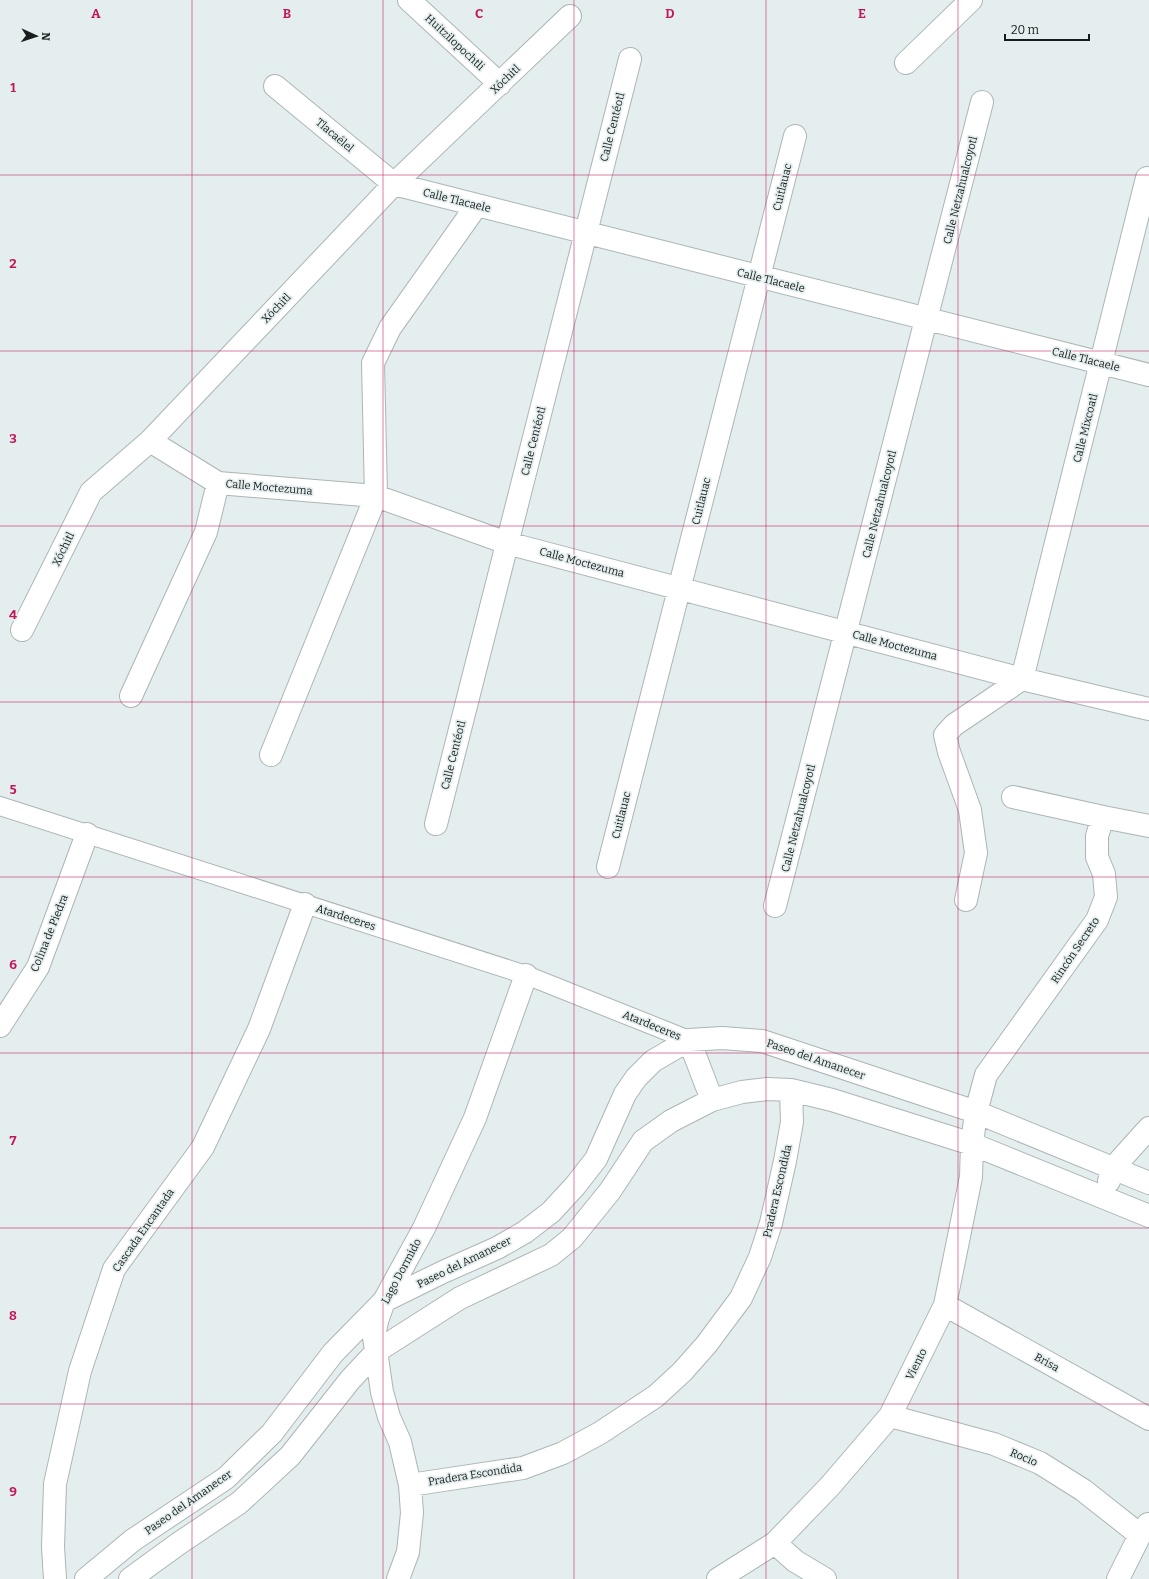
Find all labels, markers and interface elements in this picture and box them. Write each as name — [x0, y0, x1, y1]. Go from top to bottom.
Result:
text: A — [91, 6, 101, 21]
text: B — [283, 6, 291, 21]
text: C — [475, 6, 483, 21]
text: D — [665, 6, 675, 21]
text: E — [858, 6, 866, 21]
street label: Huitzilopochtli — [422, 12, 488, 74]
north arrow — [16, 16, 56, 56]
scale bar — [1005, 16, 1089, 42]
text: 20 m — [1011, 23, 1040, 37]
text: N — [39, 32, 52, 42]
street label: Xóchitl — [488, 62, 523, 97]
text: 1 — [10, 80, 16, 95]
street label: Calle Centéotl — [598, 91, 627, 163]
street label: Tlacaélel — [313, 116, 356, 155]
street label: Calle Netzahualcoyotl — [941, 135, 980, 245]
street label: Cuitlauac — [770, 162, 795, 212]
street label: Calle Tlacaele — [422, 186, 492, 215]
text: 2 — [9, 256, 17, 271]
street label: Calle Tlacaele — [736, 266, 806, 295]
street label: Xóchitl — [259, 291, 294, 326]
street label: Calle Tlacaele — [1051, 345, 1121, 374]
street label: Calle Mixcoatl — [1071, 392, 1100, 464]
street label: Calle Centéotl — [519, 405, 548, 477]
text: 3 — [9, 431, 17, 446]
street label: Calle Netzahualcoyotl — [860, 449, 899, 559]
street label: Cuitlauac — [689, 476, 714, 526]
street label: Calle Moctezuma — [225, 477, 313, 498]
street label: Xóchitl — [50, 530, 77, 568]
street label: Calle Moctezuma — [538, 545, 626, 580]
text: 4 — [9, 607, 17, 622]
street label: Calle Moctezuma — [851, 628, 939, 663]
street label: Calle Centéotl — [439, 719, 468, 791]
street label: Calle Netzahualcoyotl — [779, 763, 818, 873]
text: 5 — [9, 782, 17, 797]
street label: Cuitlauac — [609, 790, 634, 840]
street label: Colina de Piedra — [28, 893, 71, 974]
street label: Atardeceres — [314, 902, 377, 933]
street label: Rincón Secreto — [1048, 915, 1102, 986]
text: 6 — [9, 957, 17, 972]
street label: Atardeceres — [621, 1008, 683, 1043]
street label: Paseo del Amanecer — [765, 1036, 867, 1082]
text: 7 — [10, 1133, 17, 1148]
street label: Pradera Escondida — [760, 1143, 795, 1239]
street label: Cascada Encantada — [110, 1186, 177, 1274]
street label: Paseo del Amanecer — [415, 1234, 514, 1291]
street label: Lago Dormido — [379, 1236, 424, 1306]
text: 8 — [9, 1308, 17, 1323]
street label: Viento — [903, 1346, 930, 1382]
street label: Brisa — [1032, 1350, 1061, 1374]
street label: Rocio — [1008, 1446, 1039, 1469]
street label: Pradera Escondida — [427, 1461, 523, 1488]
street label: Paseo del Amanecer — [142, 1467, 234, 1537]
text: 9 — [9, 1484, 17, 1499]

